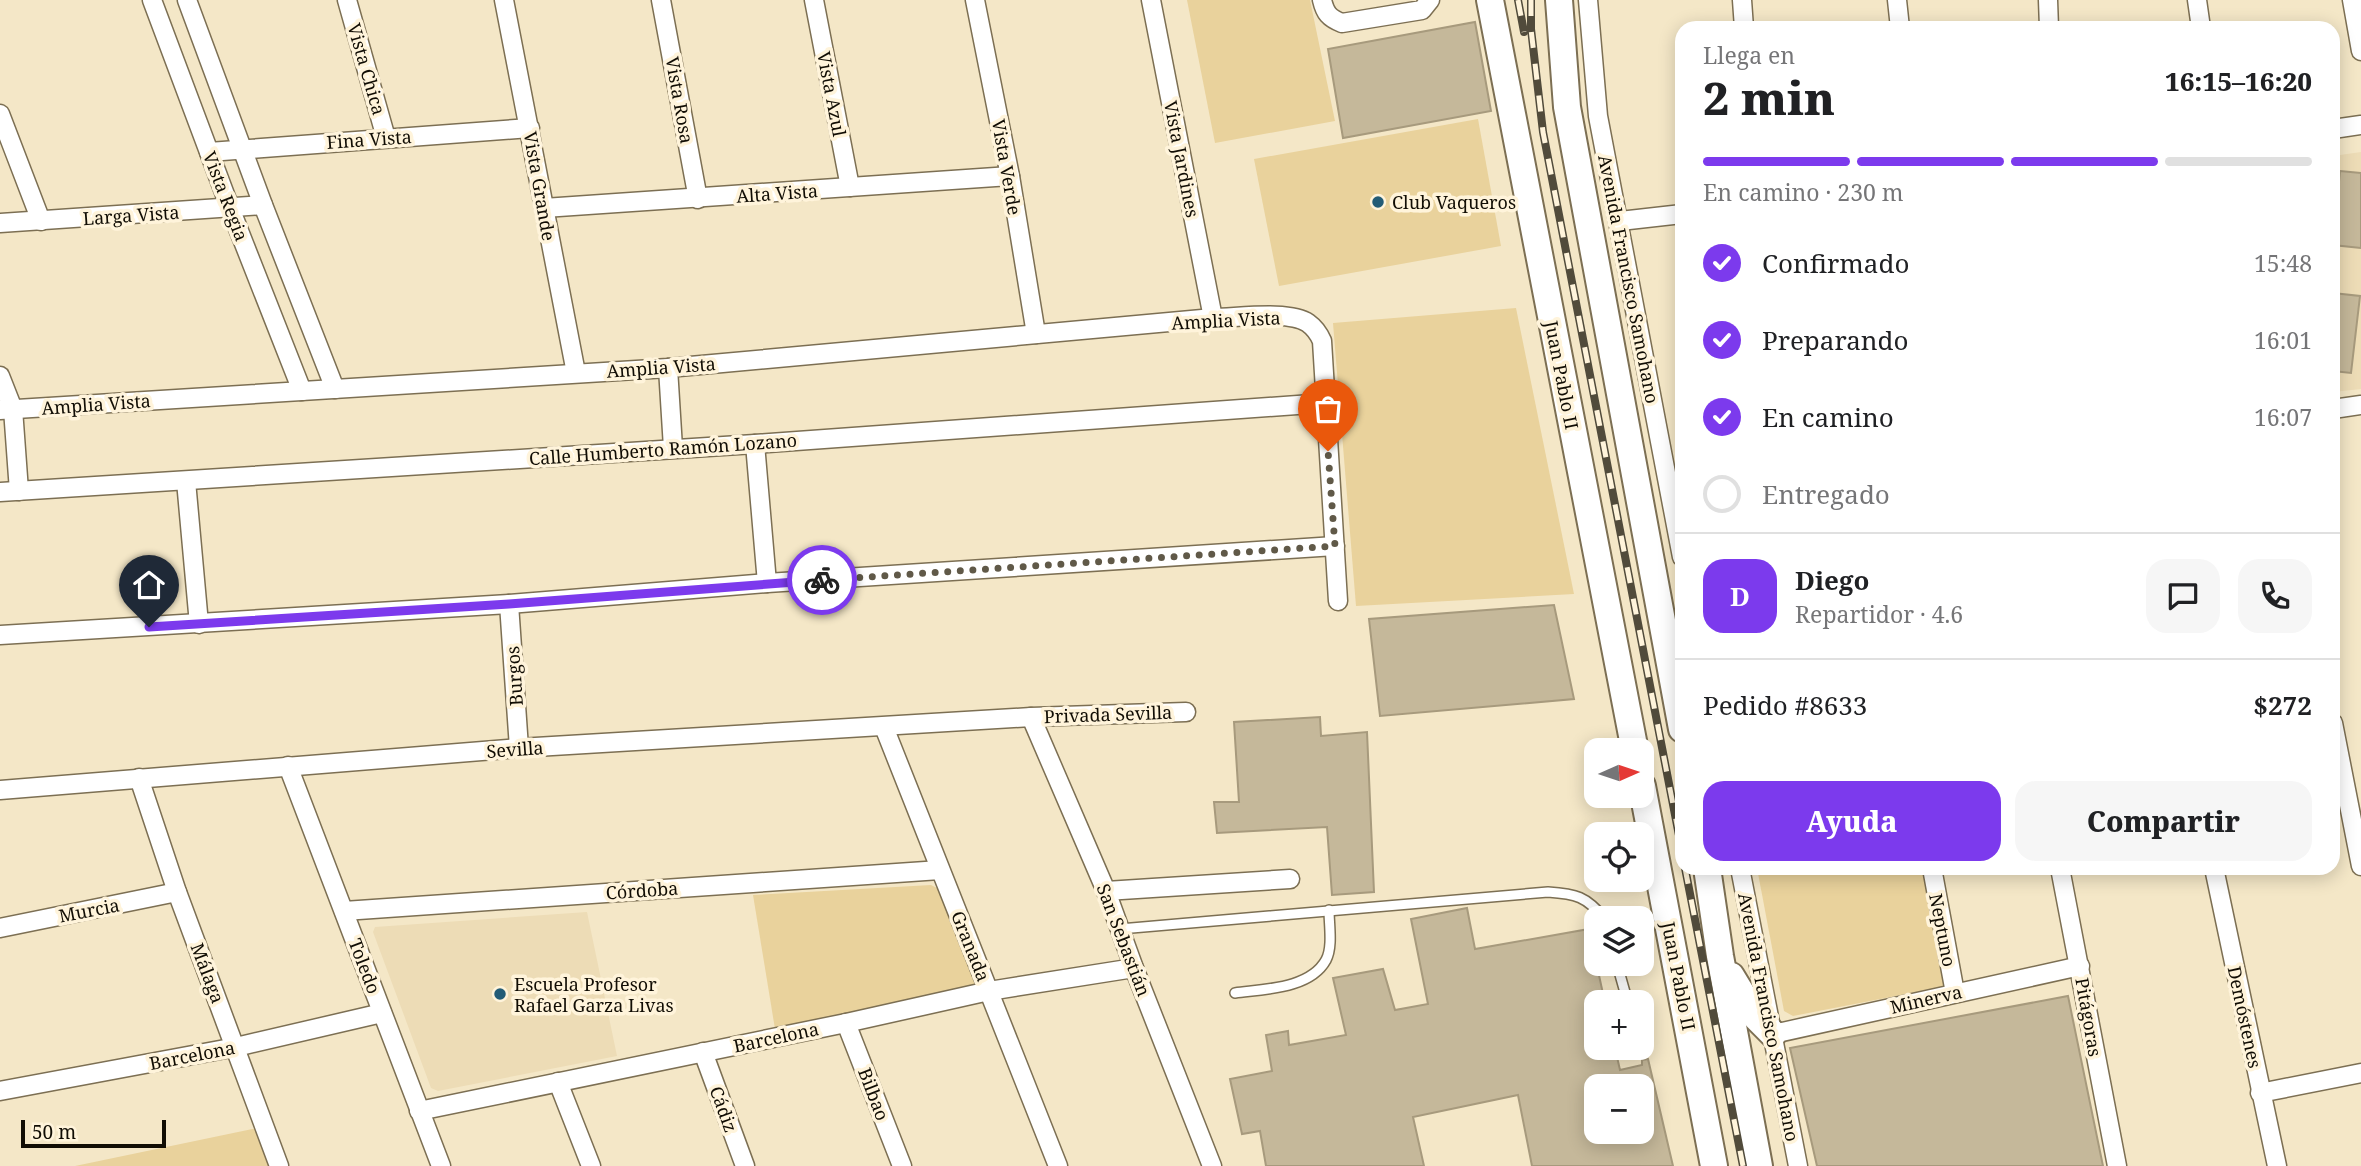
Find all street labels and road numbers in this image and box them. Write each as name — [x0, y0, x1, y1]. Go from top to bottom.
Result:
street label: Vista Chica — [342, 20, 392, 118]
street label: Vista Azul — [812, 49, 852, 139]
street label: Vista Rosa — [661, 55, 699, 145]
street label: Vista Jardines — [1159, 99, 1205, 219]
street label: Vista Verde — [987, 117, 1027, 217]
street label: Fina Vista — [326, 124, 412, 154]
street label: Vista Grande — [519, 129, 561, 243]
street label: Vista Regia — [198, 148, 254, 244]
street label: Avenida Francisco Samohano — [1593, 153, 1665, 405]
street label: Alta Vista — [735, 178, 819, 208]
street label: Larga Vista — [82, 200, 180, 230]
street label: Amplia Vista — [1171, 305, 1281, 335]
street label: Juan Pablo II — [1540, 318, 1584, 431]
street label: Amplia Vista — [606, 351, 716, 383]
street label: Amplia Vista — [41, 388, 151, 420]
street label: Calle Humberto Ramón Lozano — [528, 428, 798, 470]
street label: Burgos — [500, 645, 528, 707]
street label: Privada Sevilla — [1043, 700, 1173, 728]
street label: Sevilla — [486, 735, 544, 763]
street label: Córdoba — [605, 875, 679, 905]
street label: San Sebastián — [1092, 880, 1157, 1000]
street label: Avenida Francisco Samohano — [1733, 891, 1805, 1143]
street label: Neptuno — [1924, 891, 1962, 969]
street label: Murcia — [57, 892, 121, 928]
street label: Granada — [946, 907, 996, 985]
street label: Juan Pablo II — [1657, 919, 1701, 1032]
street label: Toledo — [344, 935, 386, 997]
street label: Málaga — [186, 939, 230, 1007]
street label: Demóstenes — [2222, 964, 2268, 1070]
street label: Pitágoras — [2070, 976, 2108, 1058]
street label: Minerva — [1888, 979, 1964, 1019]
street label: Barcelona — [731, 1016, 821, 1058]
street label: Barcelona — [147, 1035, 237, 1075]
street label: Bilbao — [853, 1064, 895, 1124]
street label: Cádiz — [705, 1083, 743, 1135]

